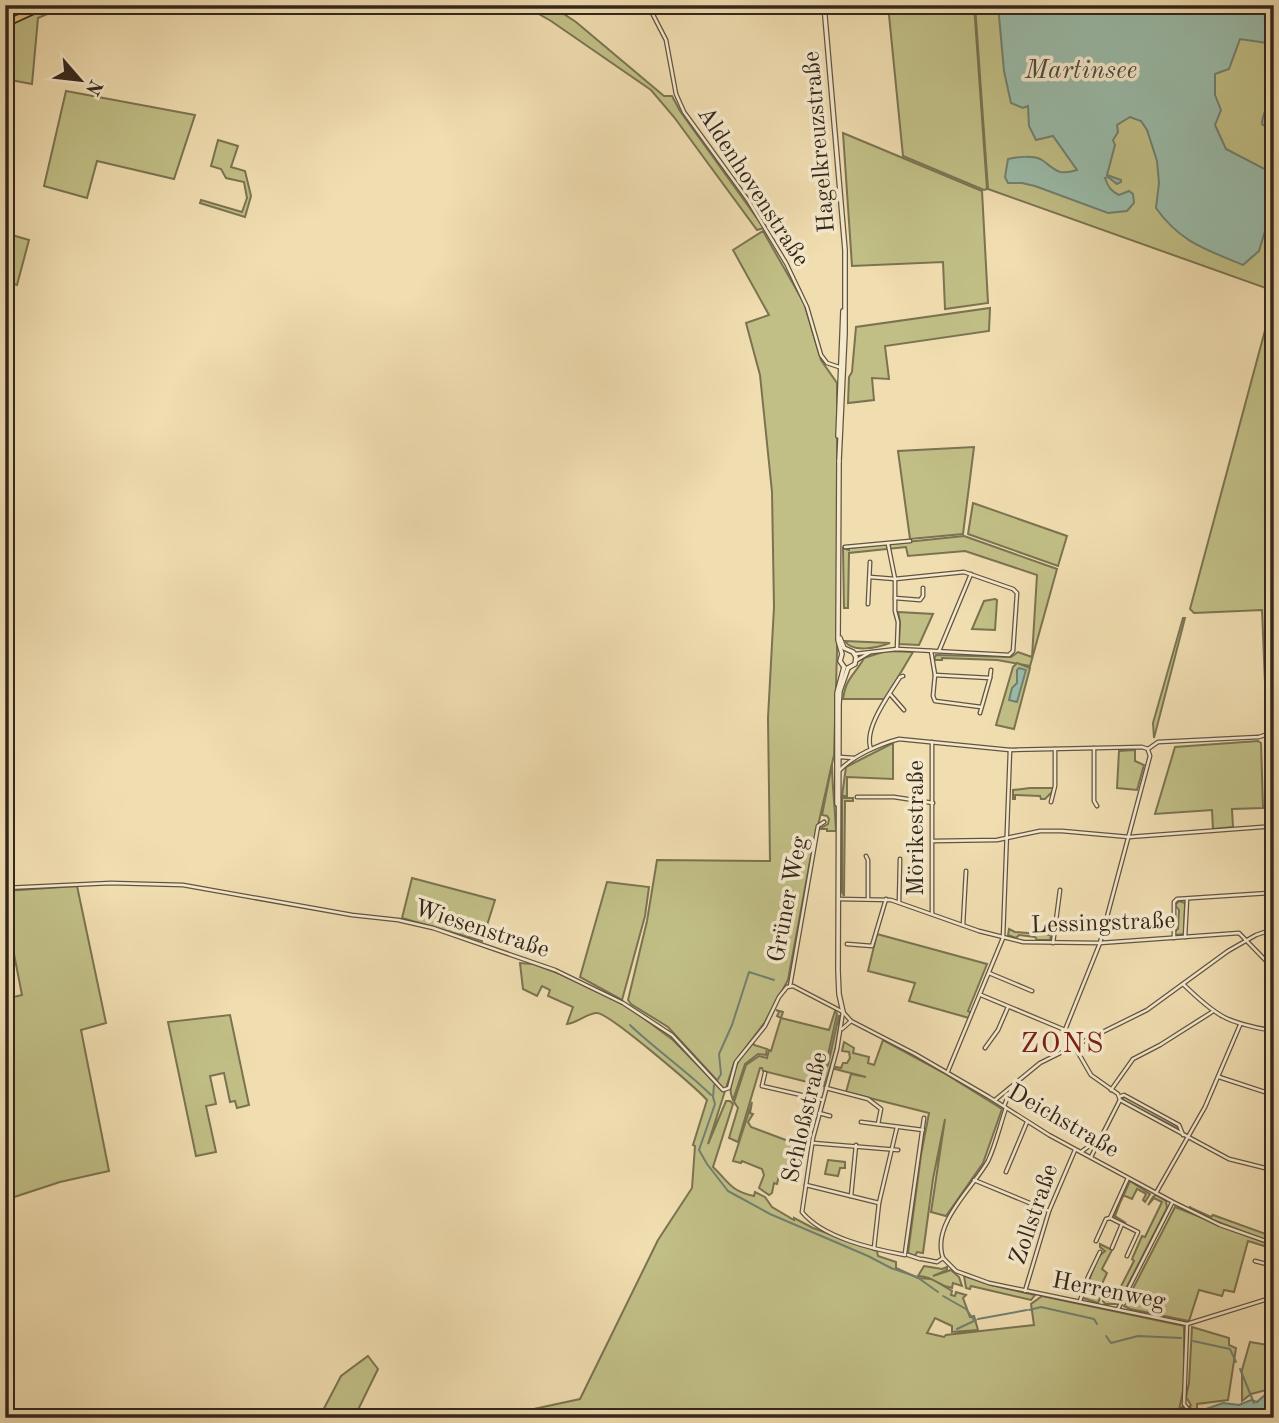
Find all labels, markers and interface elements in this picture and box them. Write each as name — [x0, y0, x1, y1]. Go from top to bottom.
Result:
north arrow — [46, 46, 116, 116]
street label: Hagelkreuzstraße — [800, 50, 840, 234]
water label: Martinsee — [1024, 58, 1137, 84]
text: N — [81, 76, 105, 98]
street label: Aldenhovenstraße — [692, 103, 813, 271]
street label: Mörikestraße — [905, 760, 929, 896]
street label: Grüner Weg — [765, 834, 813, 964]
street label: Wiesenstraße — [411, 897, 552, 963]
street label: Lessingstraße — [1030, 909, 1176, 939]
district label: ZONS — [1021, 1031, 1105, 1059]
street label: Schloßstraße — [779, 1050, 833, 1185]
street label: Deichstraße — [1003, 1080, 1123, 1163]
street label: Zollstraße — [1007, 1161, 1063, 1268]
street label: Herrenweg — [1050, 1269, 1167, 1315]

